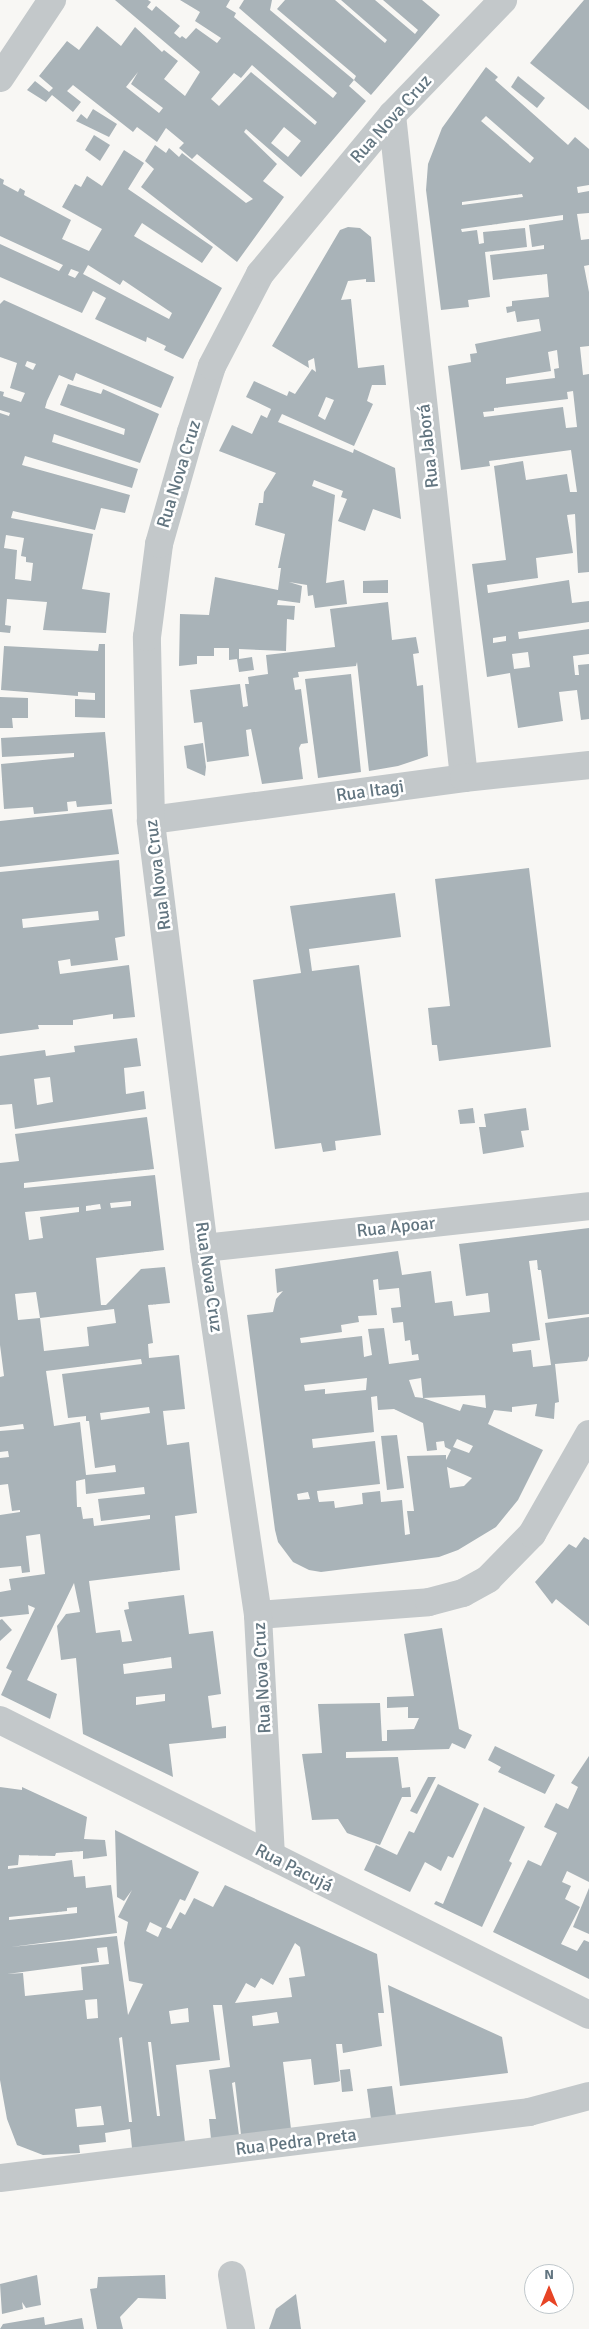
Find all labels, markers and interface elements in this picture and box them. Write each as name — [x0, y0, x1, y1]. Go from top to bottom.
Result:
street label: Rua Nova Cruz — [346, 70, 436, 168]
street label: Rua Jaborá — [413, 403, 443, 489]
street label: Rua Nova Cruz — [152, 418, 206, 530]
street label: Rua Itagi — [335, 776, 405, 806]
street label: Rua Nova Cruz — [140, 818, 176, 932]
street label: Rua Apoar — [356, 1212, 436, 1242]
street label: Rua Nova Cruz — [191, 1220, 227, 1334]
street label: Rua Nova Cruz — [248, 1622, 276, 1734]
street label: Rua Pacujá — [251, 1839, 337, 1897]
street label: Rua Pedra Preta — [234, 2124, 358, 2160]
north arrow — [524, 2264, 574, 2314]
text: N — [544, 2266, 554, 2283]

